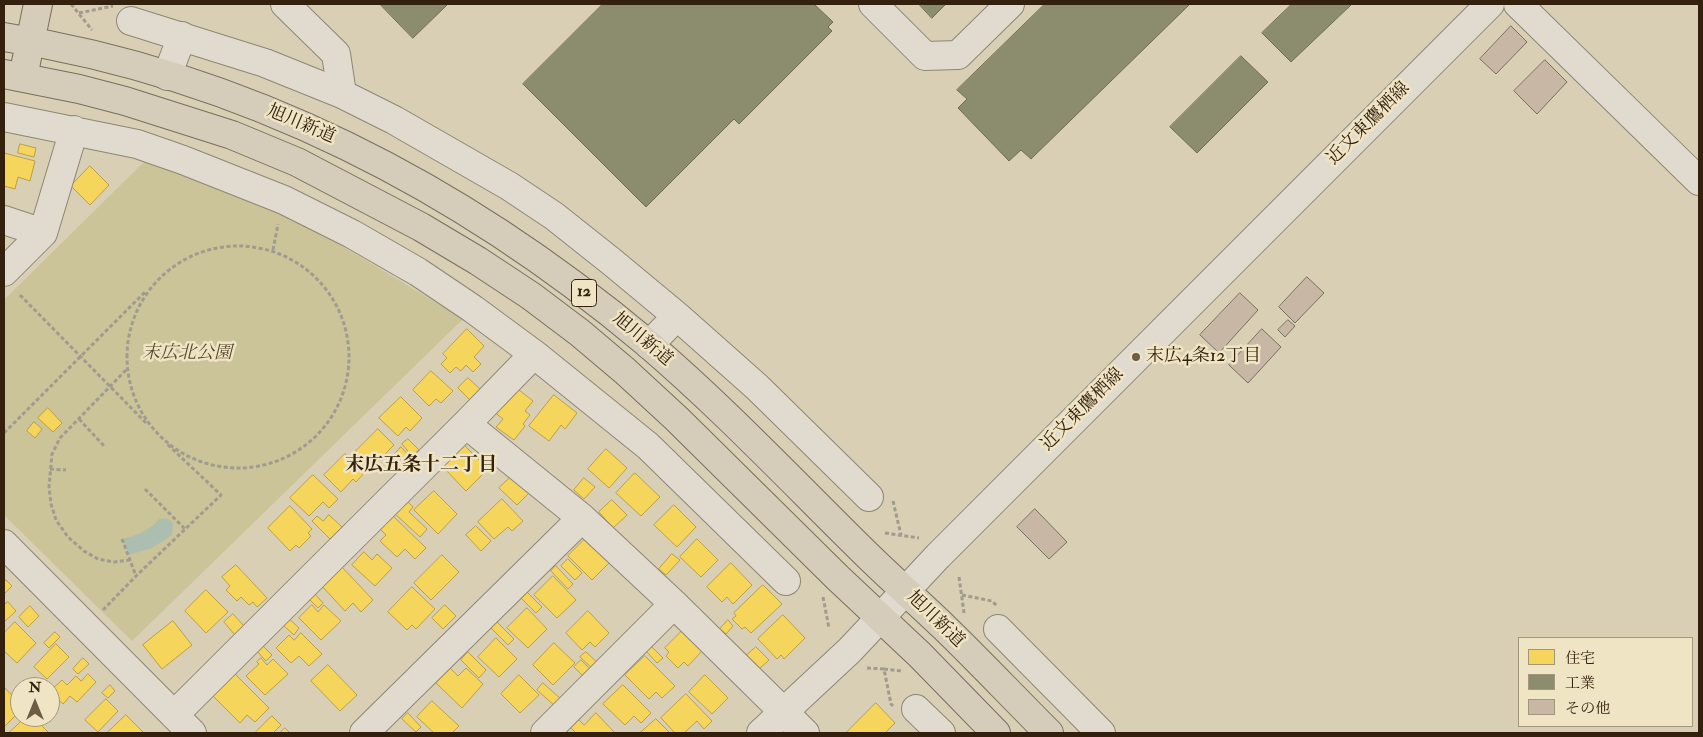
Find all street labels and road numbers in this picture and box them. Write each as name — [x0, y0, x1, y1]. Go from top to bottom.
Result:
street label: 近文東鷹栖線 — [1323, 78, 1415, 170]
street label: 旭川新道 — [264, 101, 338, 149]
road number: 12 — [572, 280, 596, 306]
street label: 旭川新道 — [607, 309, 677, 371]
street label: 近文東鷹栖線 — [1037, 364, 1129, 456]
street label: 旭川新道 — [902, 587, 968, 653]

